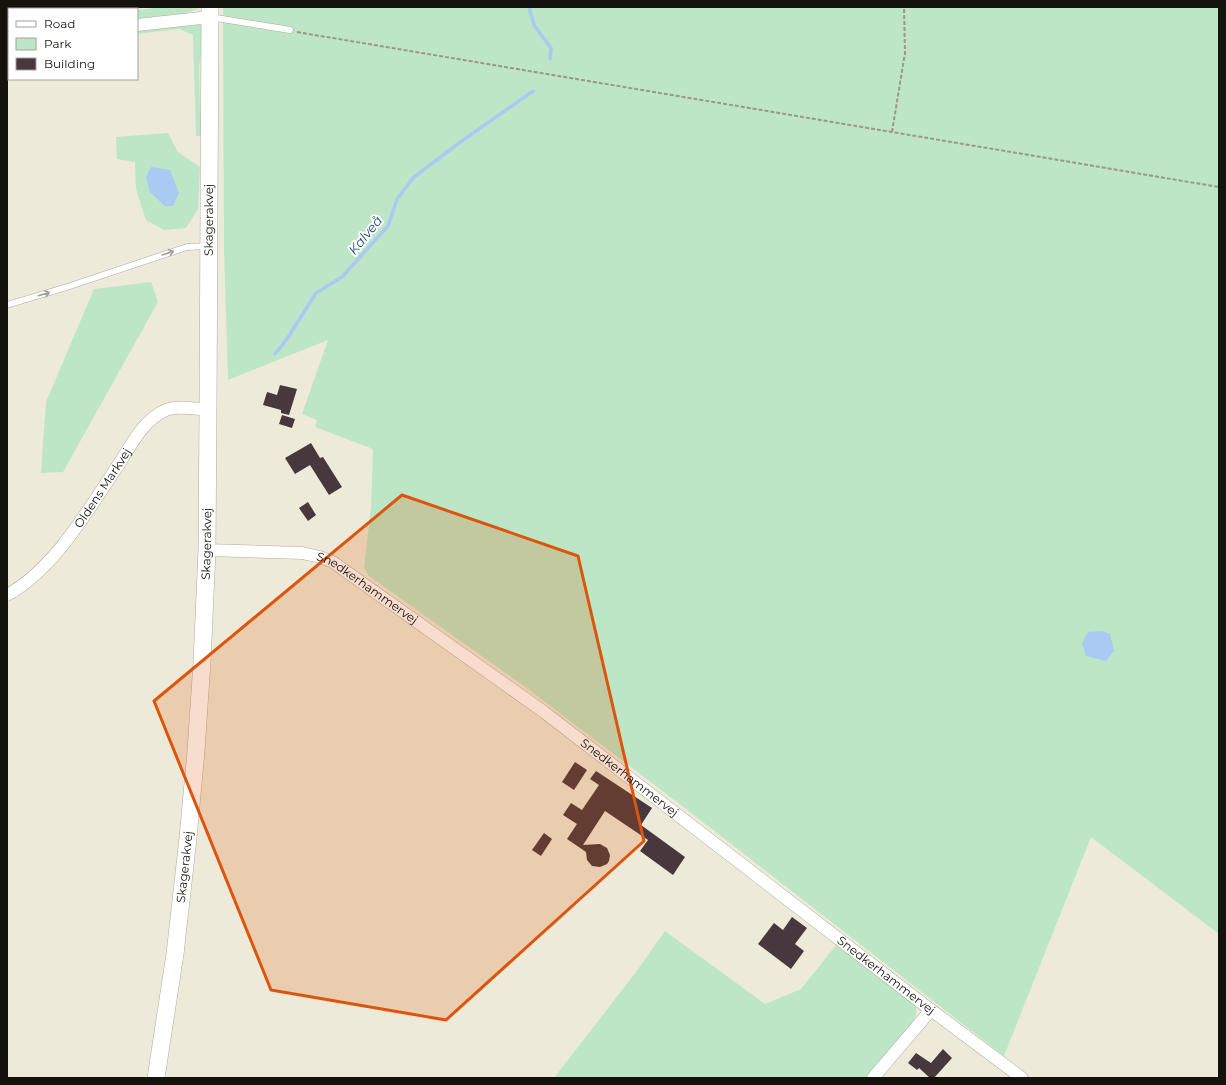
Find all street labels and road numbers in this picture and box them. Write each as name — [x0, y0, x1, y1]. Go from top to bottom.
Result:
street label: Skagerakvej — [201, 184, 216, 256]
street label: Oldens Markvej — [70, 445, 134, 531]
street label: Skagerakvej — [198, 508, 214, 580]
street label: Snedkerhammervej — [314, 548, 421, 627]
street label: Snedkerhammervej — [578, 735, 682, 820]
street label: Skagerakvej — [173, 830, 196, 904]
street label: Snedkerhammervej — [834, 933, 938, 1017]

